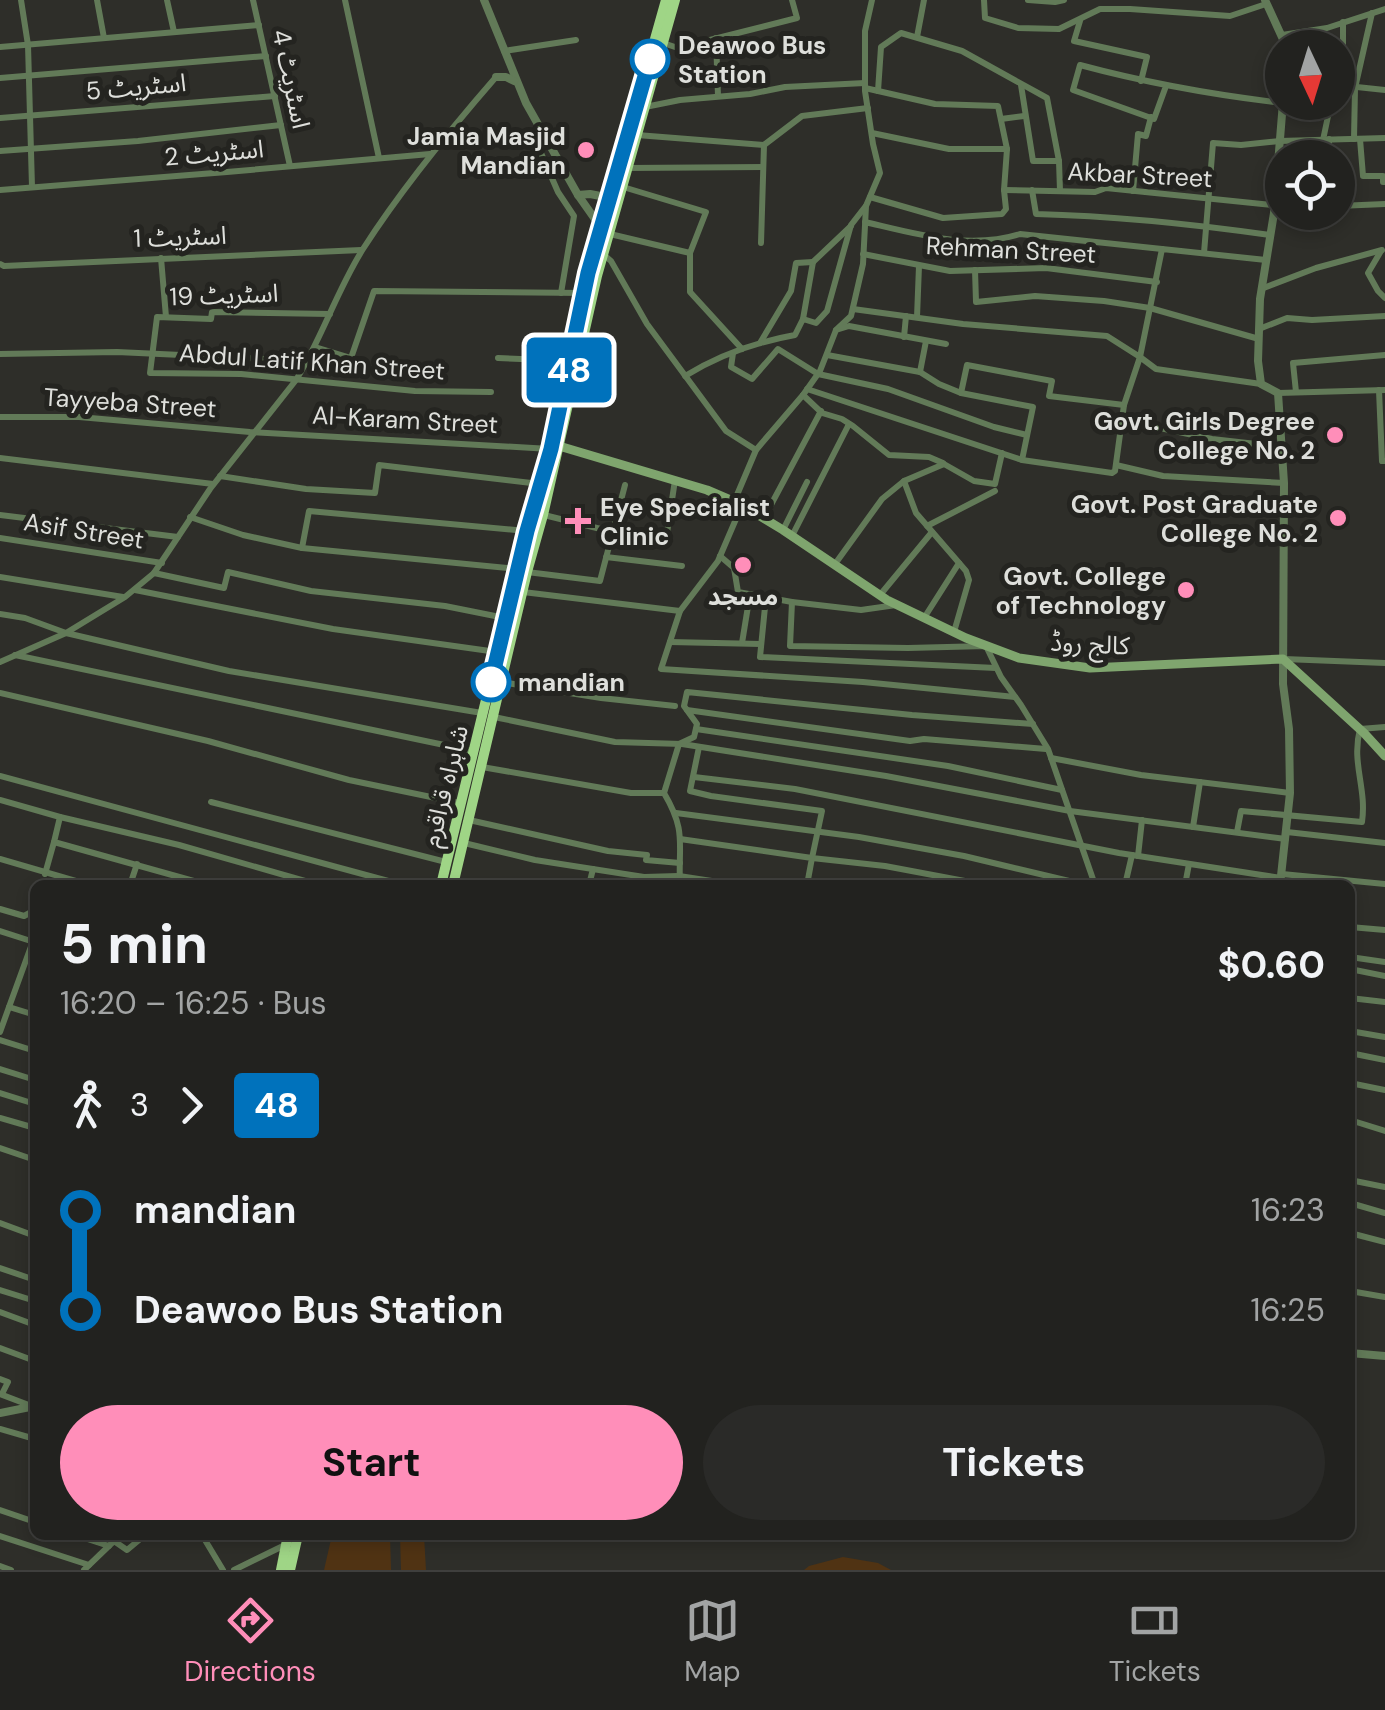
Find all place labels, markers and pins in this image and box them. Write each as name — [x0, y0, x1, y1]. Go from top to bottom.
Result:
place label: Deawoo Bus Station — [678, 29, 826, 91]
marker: Deawoo Bus Station — [631, 40, 669, 78]
place label: Jamia Masjid Mandian — [407, 120, 566, 182]
marker: Jamia Masjid Mandian — [575, 139, 597, 161]
place label: Govt. Girls Degree College No. 2 — [1094, 405, 1315, 467]
marker: Govt. Girls Degree College No. 2 — [1324, 424, 1346, 446]
place label: Govt. Post Graduate College No. 2 — [1071, 488, 1318, 550]
place label: Eye Specialist Clinic — [600, 491, 770, 553]
marker: Govt. Post Graduate College No. 2 — [1327, 507, 1349, 529]
marker: Eye Specialist Clinic — [565, 508, 591, 534]
marker: مسجد — [732, 554, 754, 576]
place label: Govt. College of Technology — [995, 560, 1166, 622]
marker: Govt. College of Technology — [1175, 579, 1197, 601]
place label: مسجد — [708, 580, 778, 613]
marker: mandian — [472, 663, 510, 701]
place label: mandian — [518, 666, 625, 699]

